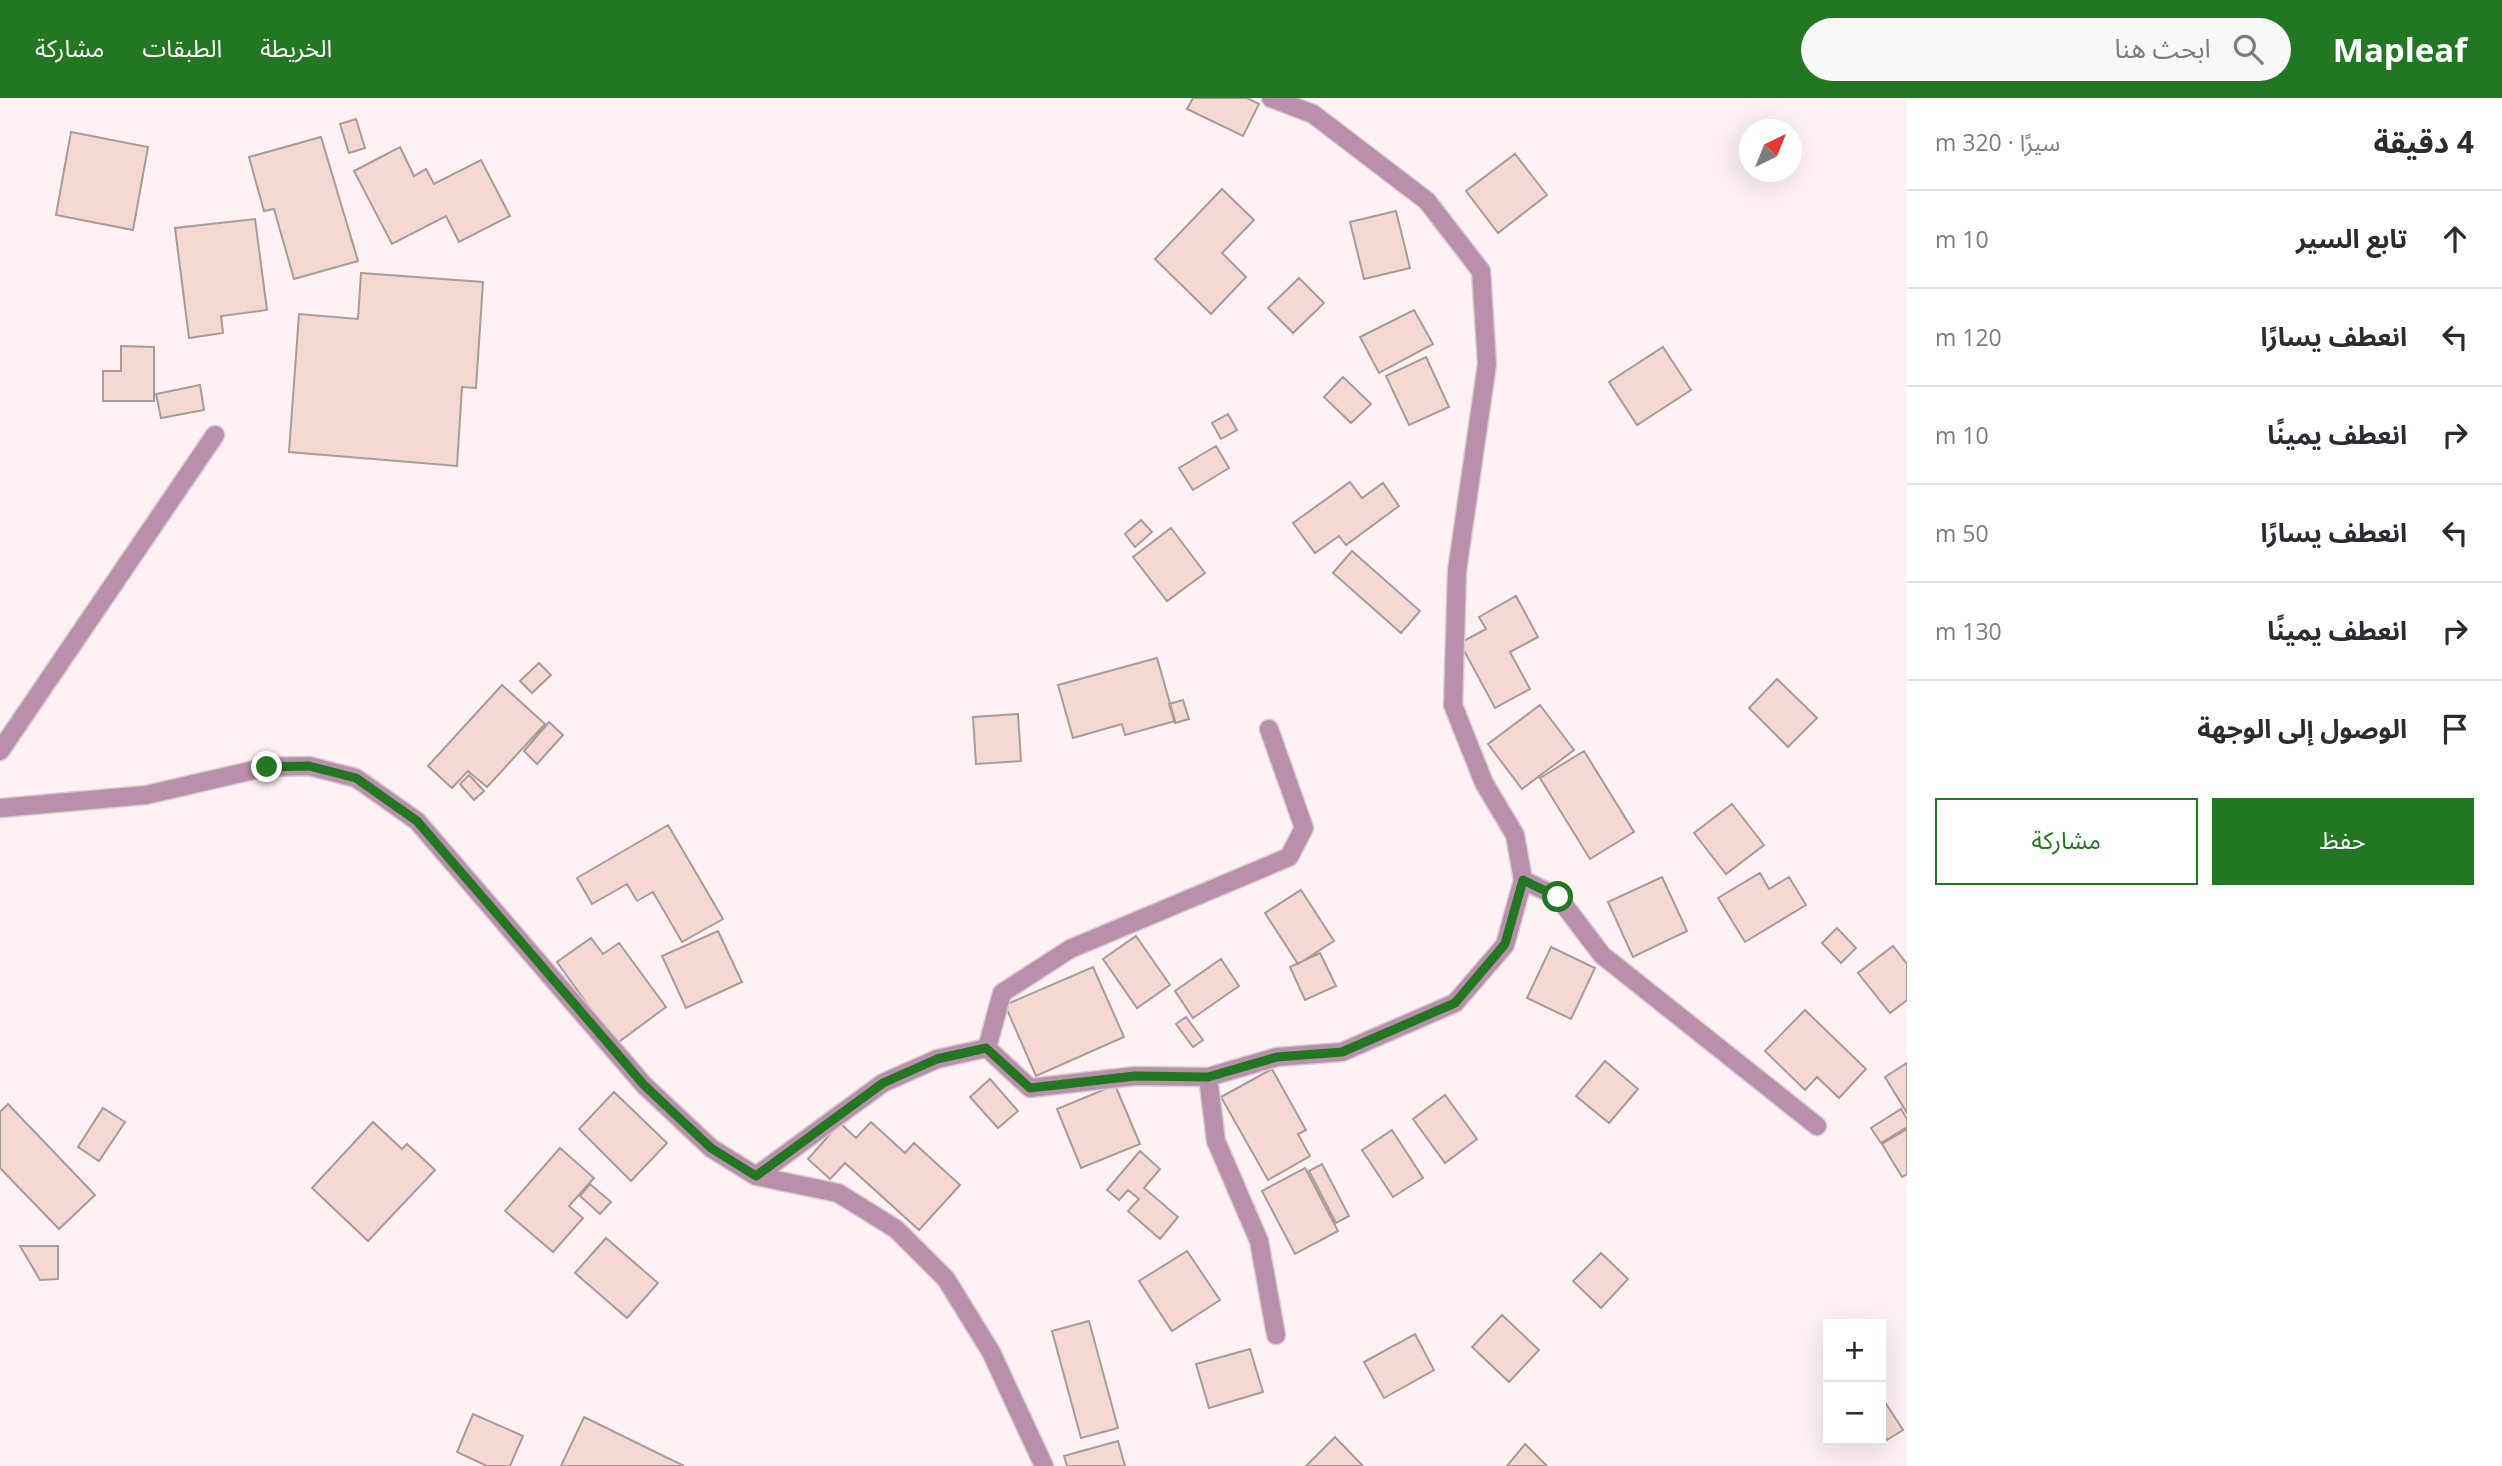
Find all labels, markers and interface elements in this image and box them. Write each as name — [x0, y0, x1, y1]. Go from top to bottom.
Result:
search box — [1801, 18, 2291, 81]
text: Mapleaf — [2333, 27, 2467, 72]
text: ابحث هنا — [2114, 30, 2211, 66]
icon: search — [2229, 30, 2267, 68]
text: مشاركة — [35, 31, 104, 64]
text: الطبقات — [142, 31, 222, 64]
text: الخريطة — [260, 31, 332, 64]
north arrow — [1739, 119, 1802, 182]
text: 4 دقيقة — [2374, 121, 2474, 162]
text: سيرًا · 320 m — [1935, 126, 2060, 158]
text: تابع السير — [2296, 220, 2407, 256]
icon: ahead — [2436, 220, 2474, 258]
text: 10 m — [1935, 223, 1989, 255]
text: انعطف يسارًا — [2261, 318, 2407, 354]
icon: left — [2436, 318, 2474, 356]
text: 120 m — [1935, 321, 2002, 353]
text: انعطف يمينًا — [2267, 416, 2407, 452]
icon: right — [2436, 416, 2474, 454]
text: 10 m — [1935, 419, 1989, 451]
text: انعطف يسارًا — [2261, 514, 2407, 550]
icon: left — [2436, 514, 2474, 552]
text: 50 m — [1935, 517, 1989, 549]
text: انعطف يمينًا — [2267, 612, 2407, 648]
icon: right — [2436, 612, 2474, 650]
text: 130 m — [1935, 615, 2002, 647]
text: الوصول إلى الوجهة — [2197, 710, 2407, 746]
icon: arrive — [2436, 710, 2474, 748]
route end — [251, 751, 282, 782]
button: مشاركة — [1935, 798, 2198, 885]
button: حفظ — [2212, 798, 2474, 885]
route start — [1542, 881, 1573, 912]
map controls — [1823, 1319, 1886, 1445]
button: + — [1823, 1319, 1886, 1382]
button: − — [1823, 1382, 1886, 1445]

